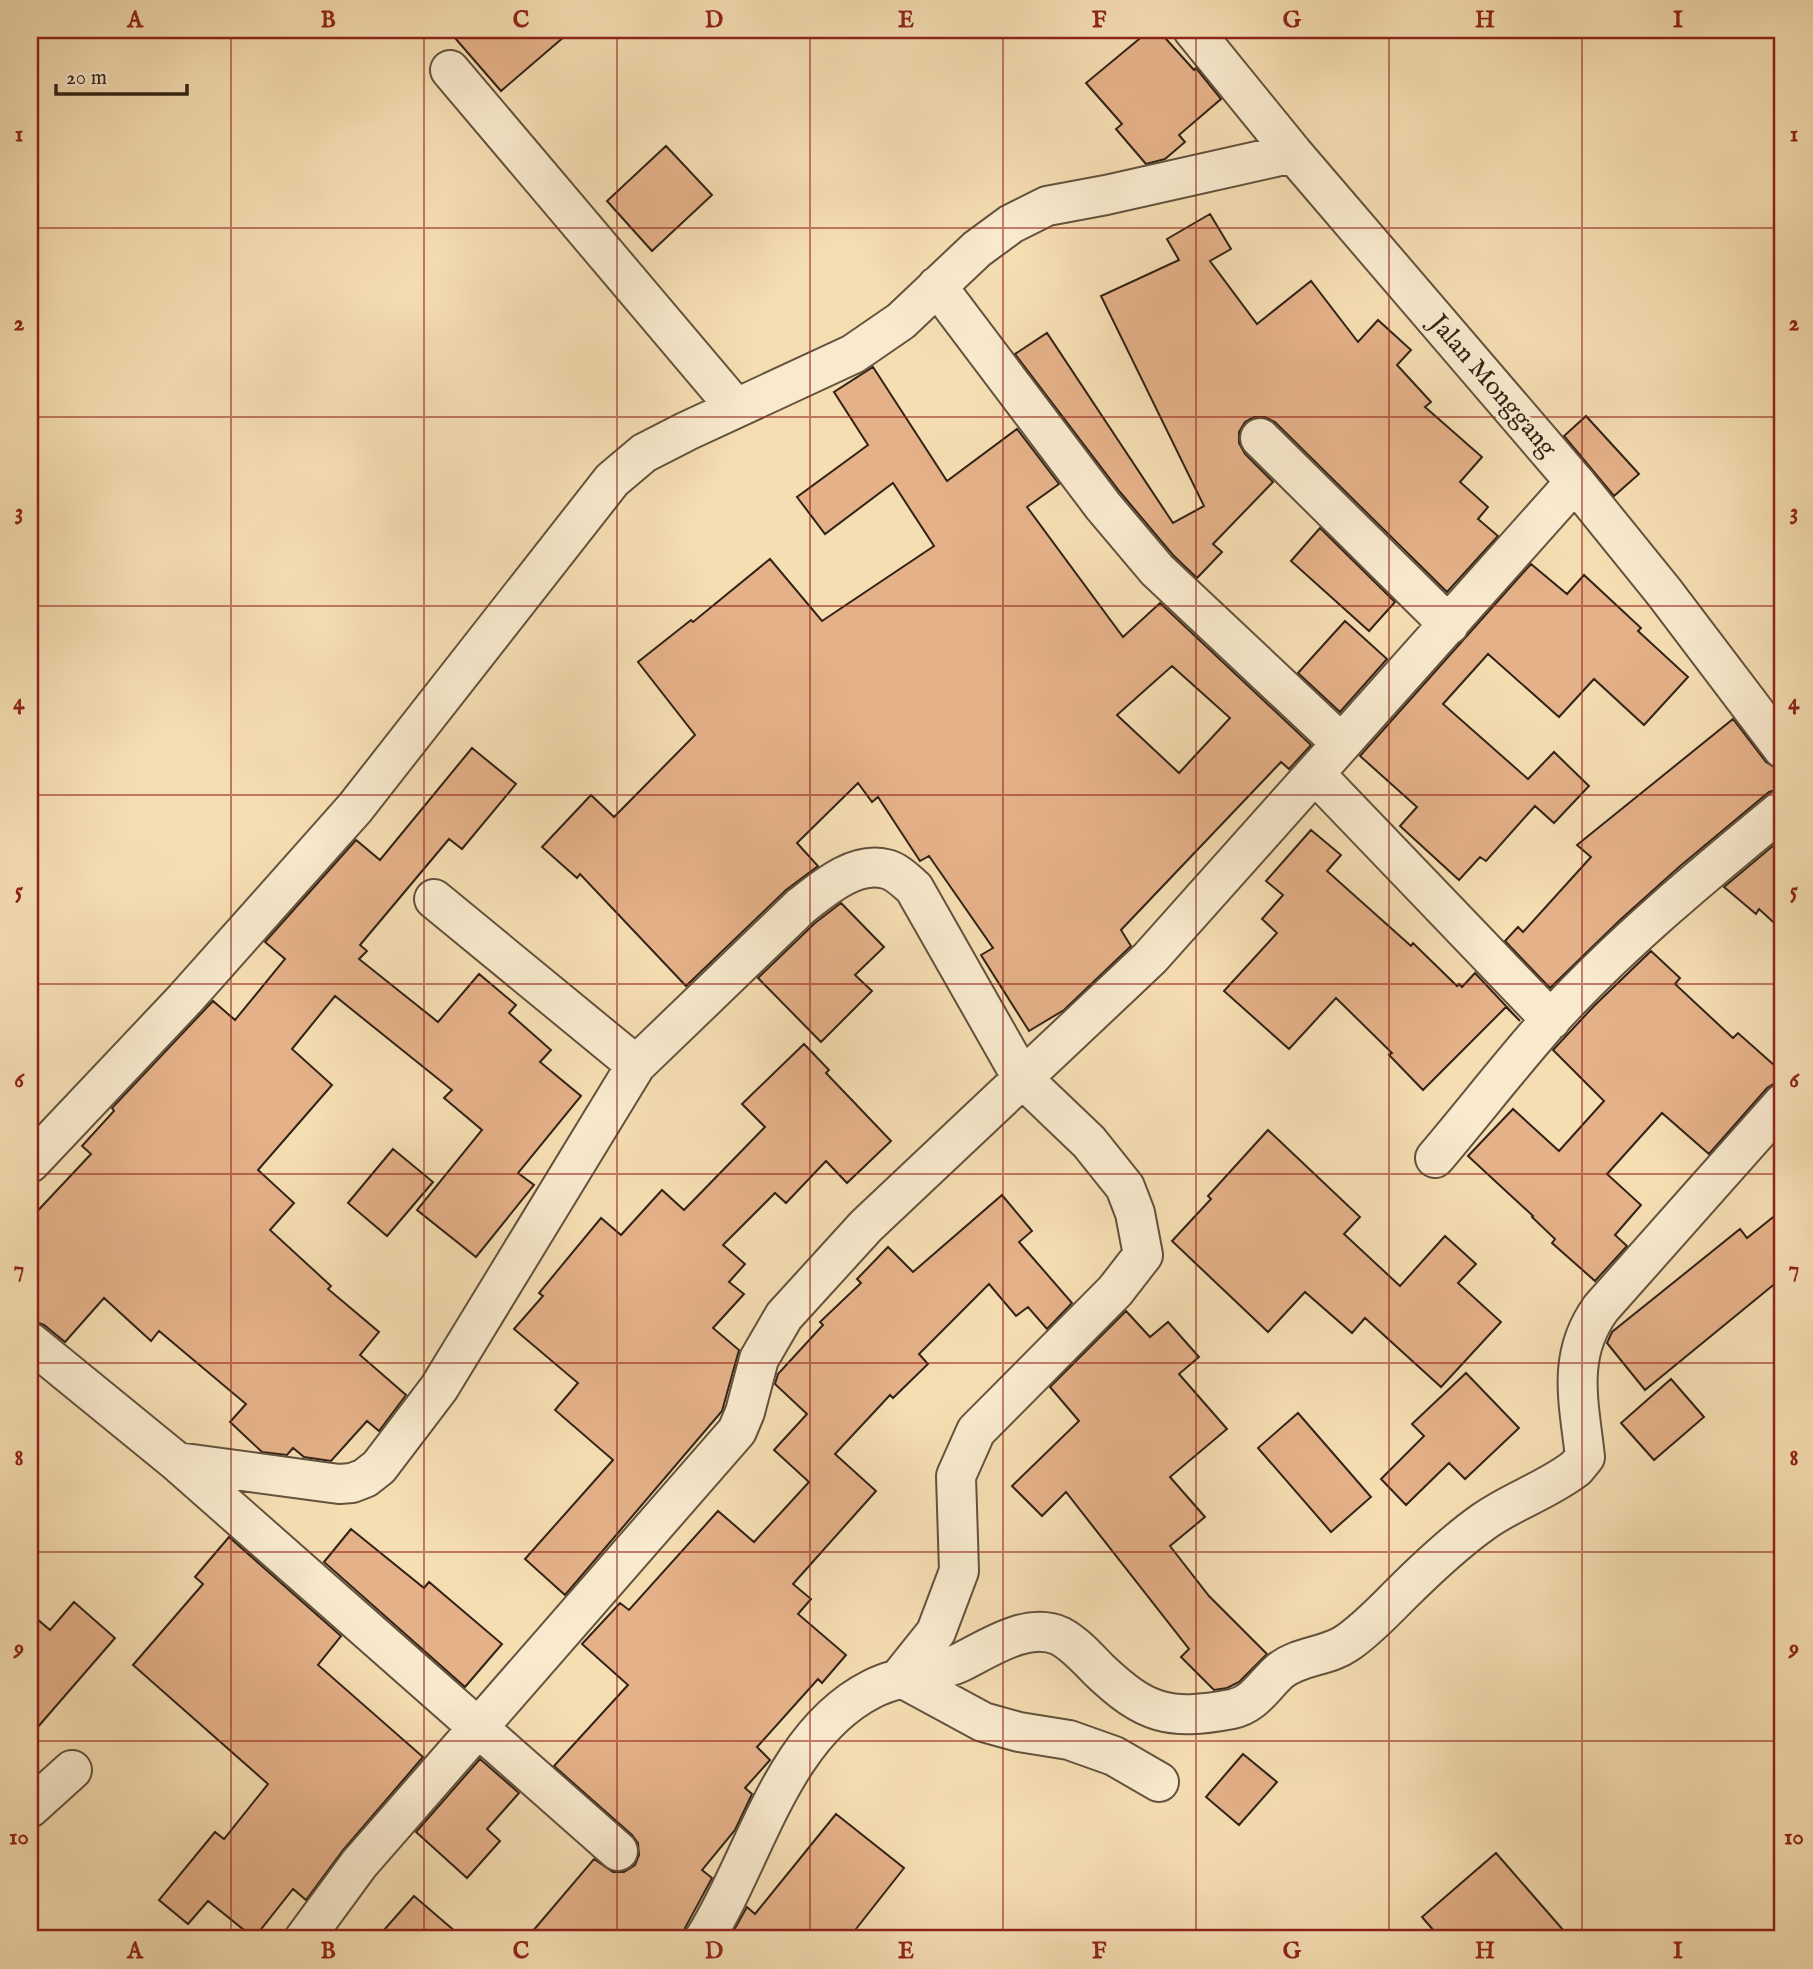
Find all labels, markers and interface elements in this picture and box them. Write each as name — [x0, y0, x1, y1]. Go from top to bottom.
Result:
text: A — [126, 6, 144, 35]
text: B — [320, 6, 336, 35]
text: C — [513, 6, 530, 35]
text: D — [705, 6, 723, 35]
text: E — [898, 6, 914, 35]
text: F — [1092, 6, 1107, 35]
text: G — [1283, 6, 1302, 35]
text: H — [1475, 6, 1495, 35]
text: I — [1673, 6, 1683, 35]
scale bar — [56, 52, 187, 96]
text: 20 m — [66, 65, 107, 92]
text: 1 — [15, 120, 23, 149]
text: 1 — [1790, 120, 1798, 149]
street label: Jalan Monggang — [1420, 306, 1565, 465]
text: 2 — [14, 309, 25, 338]
text: 2 — [1789, 309, 1800, 338]
text: 3 — [15, 498, 23, 527]
text: 3 — [1790, 498, 1798, 527]
text: 4 — [13, 688, 25, 717]
text: 4 — [1788, 688, 1800, 717]
text: 5 — [15, 877, 24, 906]
text: 5 — [1790, 877, 1799, 906]
text: 6 — [14, 1066, 25, 1095]
text: 6 — [1789, 1066, 1800, 1095]
text: 7 — [14, 1255, 24, 1284]
text: 7 — [1789, 1255, 1799, 1284]
text: 8 — [14, 1444, 24, 1473]
text: 8 — [1789, 1444, 1799, 1473]
text: 9 — [13, 1634, 24, 1663]
text: 9 — [1788, 1634, 1799, 1663]
text: 10 — [9, 1823, 29, 1852]
text: 10 — [1784, 1823, 1804, 1852]
text: A — [126, 1937, 144, 1966]
text: B — [320, 1937, 336, 1966]
text: C — [513, 1937, 530, 1966]
text: D — [705, 1937, 723, 1966]
text: E — [898, 1937, 914, 1966]
text: F — [1092, 1937, 1107, 1966]
text: G — [1283, 1937, 1302, 1966]
text: H — [1475, 1937, 1495, 1966]
text: I — [1673, 1937, 1683, 1966]

